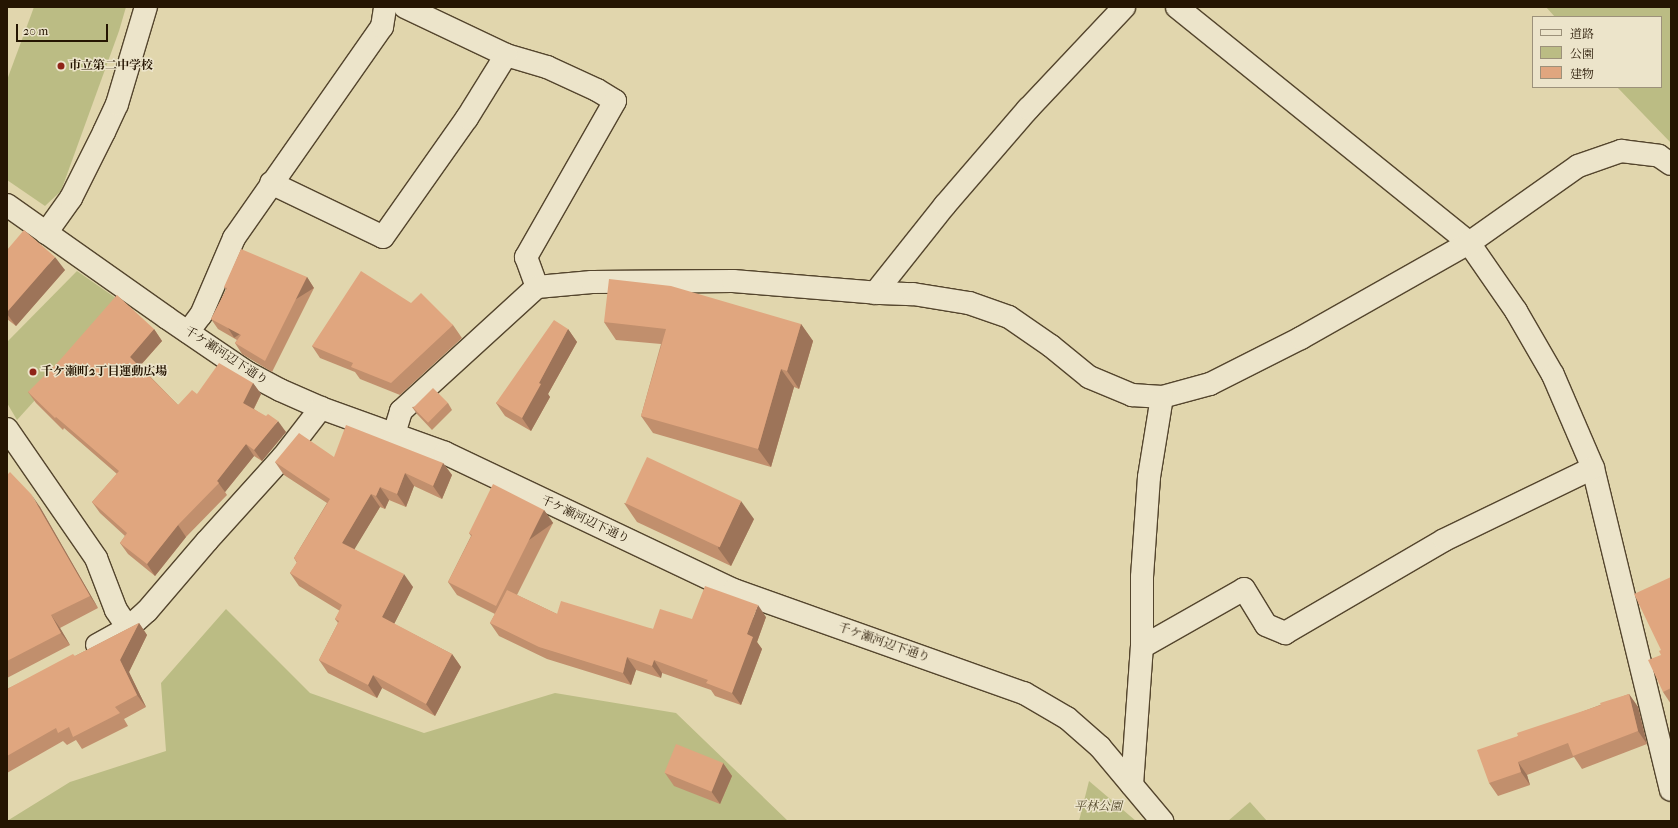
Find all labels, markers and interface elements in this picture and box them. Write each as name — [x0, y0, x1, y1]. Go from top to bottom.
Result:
scale bar — [18, 16, 110, 42]
legend — [1532, 16, 1662, 88]
text: 20 m — [23, 24, 48, 38]
text: 道路 — [1570, 27, 1594, 41]
text: 公園 — [1570, 47, 1594, 61]
place label: 市立第二中学校 — [69, 59, 153, 73]
marker: 市立第二中学校 — [56, 61, 66, 71]
text: 建物 — [1570, 67, 1594, 81]
street label: 千ケ瀬河辺下通り — [182, 324, 270, 388]
place label: 千ケ瀬町2丁目運動広場 — [41, 365, 167, 379]
marker: 千ケ瀬町2丁目運動広場 — [28, 367, 38, 377]
street label: 千ケ瀬河辺下通り — [538, 493, 632, 547]
street label: 千ケ瀬河辺下通り — [836, 621, 932, 665]
park label: 平林公園 — [1074, 800, 1122, 814]

